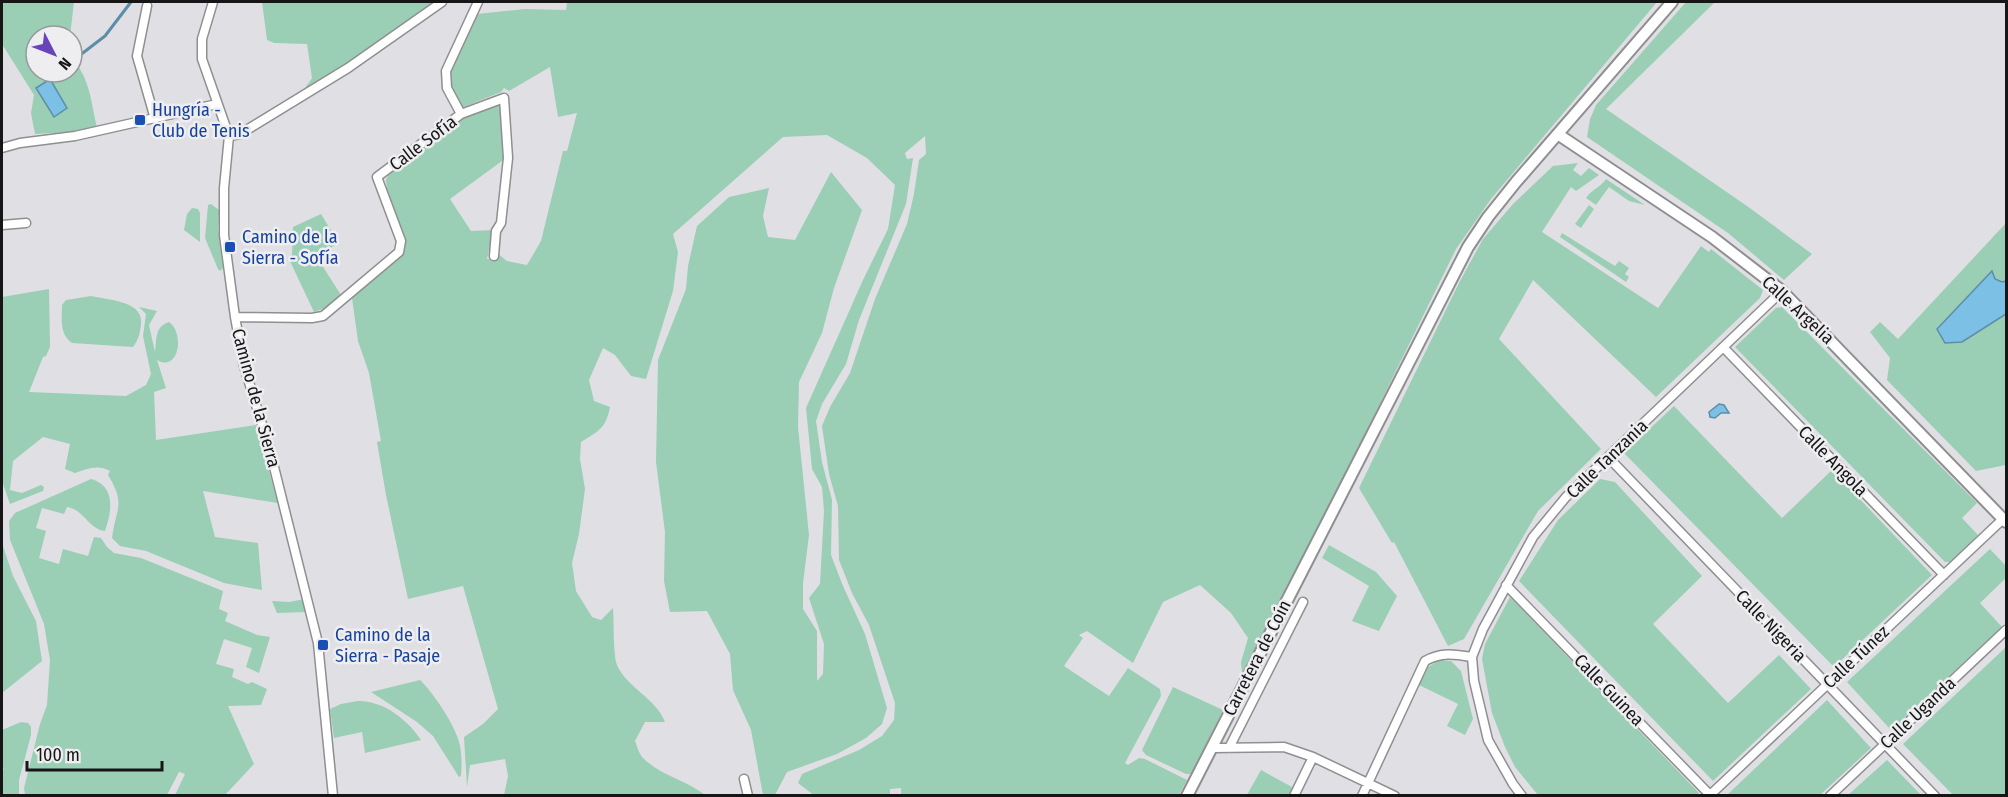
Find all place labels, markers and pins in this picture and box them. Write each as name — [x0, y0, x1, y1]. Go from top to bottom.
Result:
place label: Hungría - Club de Tenis — [152, 99, 250, 142]
marker: Hungría - Club de Tenis — [133, 113, 147, 127]
place label: Camino de la Sierra - Sofía — [242, 226, 339, 269]
marker: Camino de la Sierra - Sofía — [223, 240, 237, 254]
place label: Camino de la Sierra - Pasaje — [335, 624, 440, 667]
marker: Camino de la Sierra - Pasaje — [316, 638, 330, 652]

